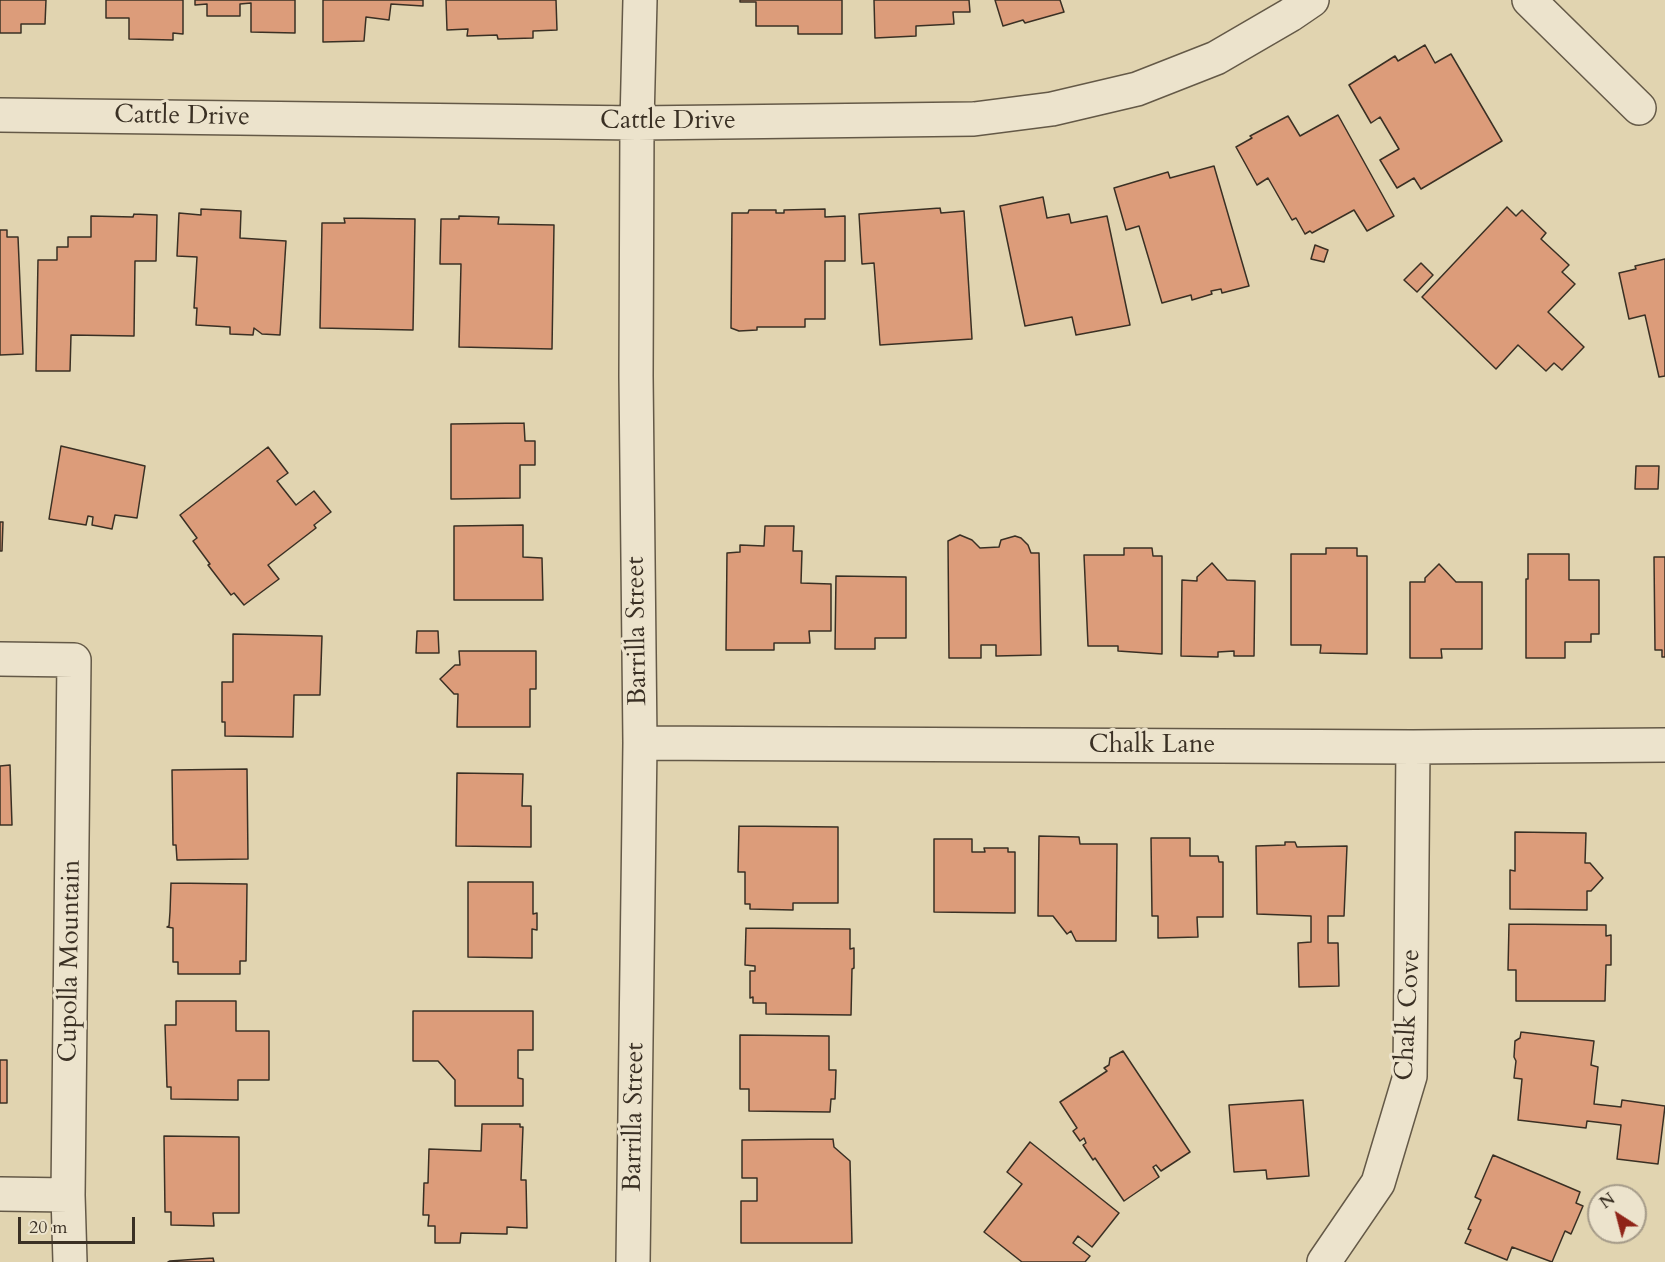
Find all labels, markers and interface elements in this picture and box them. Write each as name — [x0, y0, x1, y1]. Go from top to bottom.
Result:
street label: Cattle Drive — [114, 100, 250, 134]
street label: Cattle Drive — [600, 106, 736, 138]
street label: Barrilla Street — [621, 556, 655, 706]
street label: Chalk Lane — [1089, 730, 1215, 762]
street label: Cupolla Mountain — [54, 859, 88, 1063]
street label: Chalk Cove — [1390, 948, 1428, 1082]
street label: Barrilla Street — [618, 1042, 652, 1192]
north arrow — [1587, 1184, 1647, 1244]
text: N — [1596, 1188, 1620, 1214]
scale bar — [21, 1205, 138, 1243]
text: 20 m — [29, 1215, 68, 1240]

